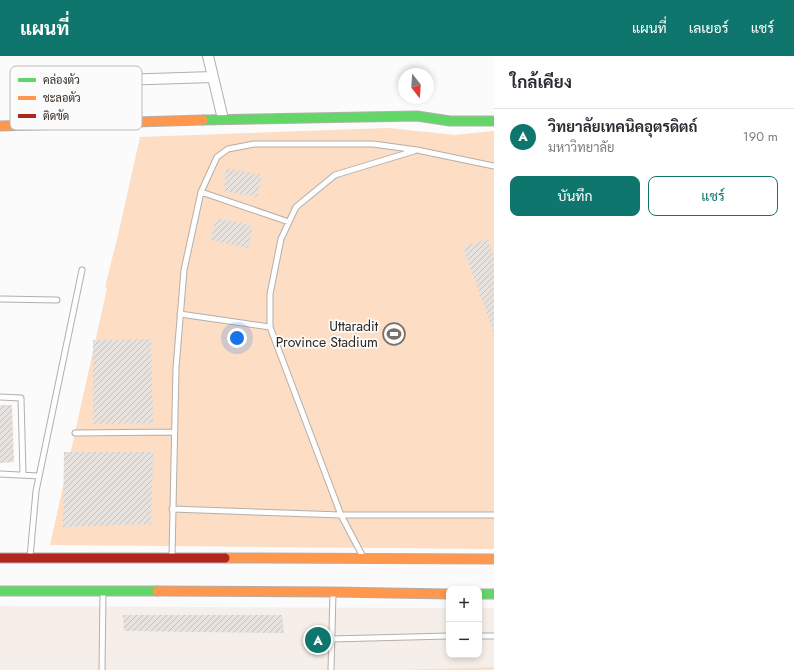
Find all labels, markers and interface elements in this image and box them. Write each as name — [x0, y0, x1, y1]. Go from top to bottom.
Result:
text: แผนที่ — [20, 15, 69, 42]
text: แผนที่ — [632, 18, 667, 38]
text: เลเยอร์ — [689, 18, 729, 38]
text: แชร์ — [751, 18, 774, 38]
legend — [10, 66, 142, 130]
north arrow — [398, 68, 434, 104]
text: ใกล้เคียง — [510, 70, 572, 94]
text: คล่องตัว — [43, 72, 80, 88]
text: ชะลอตัว — [43, 90, 81, 106]
text: ติดขัด — [43, 108, 69, 124]
text: วิทยาลัยเทคนิคอุตรดิตถ์ — [548, 116, 698, 138]
text: A — [518, 127, 528, 146]
text: 190 m — [743, 127, 778, 146]
text: มหาวิทยาลัย — [548, 138, 614, 157]
button: บันทึก — [510, 176, 640, 216]
button: แชร์ — [648, 176, 778, 216]
place label: Uttaradit Province Stadium — [276, 316, 379, 352]
sports icon: Uttaradit Province Stadium — [381, 321, 407, 347]
your location — [227, 328, 247, 348]
map controls — [446, 586, 482, 658]
button: + — [446, 586, 482, 622]
button: − — [446, 622, 482, 658]
pin: A — [305, 625, 331, 655]

